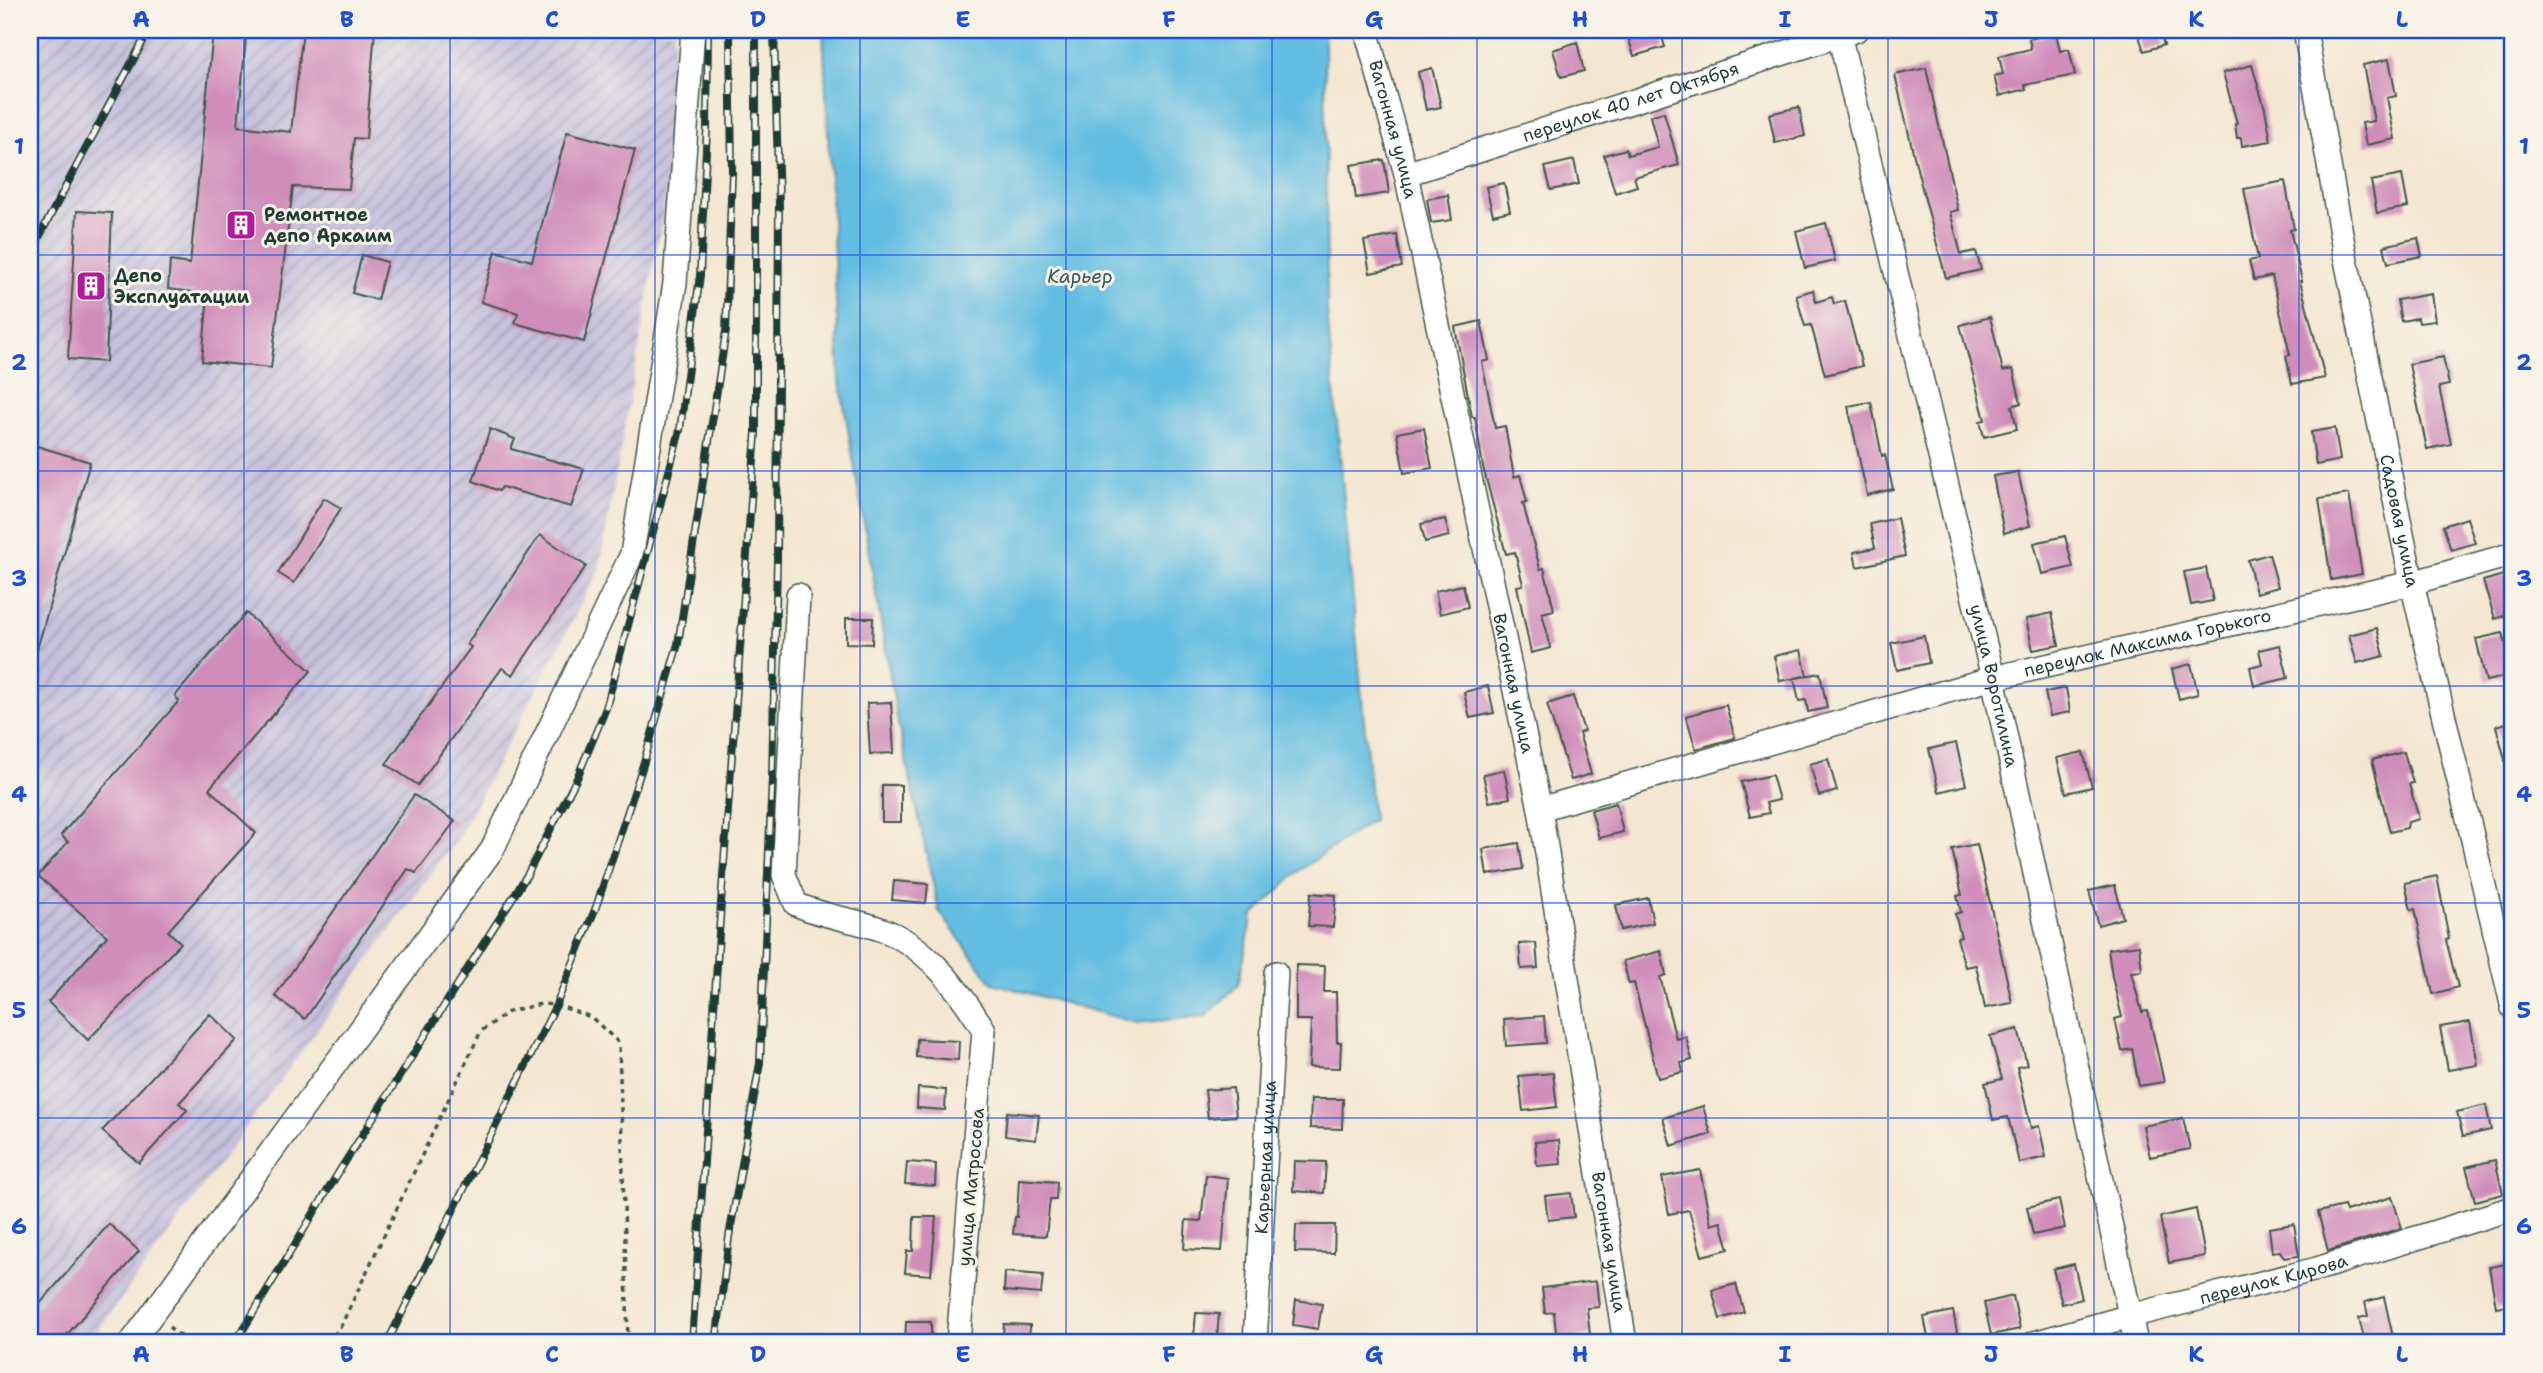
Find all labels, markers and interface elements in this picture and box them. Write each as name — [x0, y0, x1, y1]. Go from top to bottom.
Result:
text: A — [132, 4, 150, 34]
text: B — [340, 4, 354, 34]
text: C — [545, 4, 559, 34]
text: D — [750, 4, 766, 34]
text: E — [955, 4, 971, 34]
text: F — [1162, 4, 1176, 34]
text: G — [1365, 4, 1384, 34]
text: H — [1572, 4, 1588, 34]
text: I — [1779, 4, 1792, 34]
text: J — [1984, 4, 1998, 34]
text: K — [2188, 4, 2204, 34]
text: L — [2396, 4, 2408, 34]
street label: переулок 40 лет Октября — [1520, 56, 1742, 148]
street label: Вагонная улица — [1363, 57, 1423, 201]
text: 1 — [14, 131, 24, 161]
text: 1 — [2519, 131, 2529, 161]
place label: Ремонтное депо Аркаим — [264, 203, 392, 248]
building icon: Ремонтное депо Аркаим — [224, 208, 258, 242]
place label: Депо Эксплуатации — [114, 264, 250, 309]
water label: Карьер — [1047, 264, 1113, 289]
building icon: Депо Эксплуатации — [74, 269, 108, 303]
text: 2 — [11, 347, 27, 377]
text: 2 — [2516, 347, 2532, 377]
street label: Садовая улица — [2374, 452, 2425, 590]
text: 3 — [11, 563, 27, 593]
text: 3 — [2516, 563, 2532, 593]
street label: улица Воротилина — [1964, 602, 2024, 769]
street label: переулок Максима Горького — [2022, 603, 2273, 683]
street label: Вагонная улица — [1487, 611, 1540, 755]
text: 4 — [11, 779, 27, 809]
text: 4 — [2516, 779, 2532, 809]
text: 5 — [12, 995, 26, 1025]
text: 5 — [2517, 995, 2531, 1025]
street label: Карьерная улица — [1249, 1080, 1282, 1235]
street label: улица Матросова — [952, 1107, 990, 1267]
street label: Вагонная улица — [1586, 1170, 1632, 1314]
text: 6 — [11, 1211, 27, 1241]
text: 6 — [2516, 1211, 2532, 1241]
street label: переулок Кирова — [2197, 1248, 2351, 1310]
text: A — [132, 1339, 150, 1369]
text: B — [340, 1339, 354, 1369]
text: C — [545, 1339, 559, 1369]
text: D — [750, 1339, 766, 1369]
text: E — [955, 1339, 971, 1369]
text: F — [1162, 1339, 1176, 1369]
text: G — [1365, 1339, 1384, 1369]
text: H — [1572, 1339, 1588, 1369]
text: I — [1779, 1339, 1792, 1369]
text: J — [1984, 1339, 1998, 1369]
text: K — [2188, 1339, 2204, 1369]
text: L — [2396, 1339, 2408, 1369]

